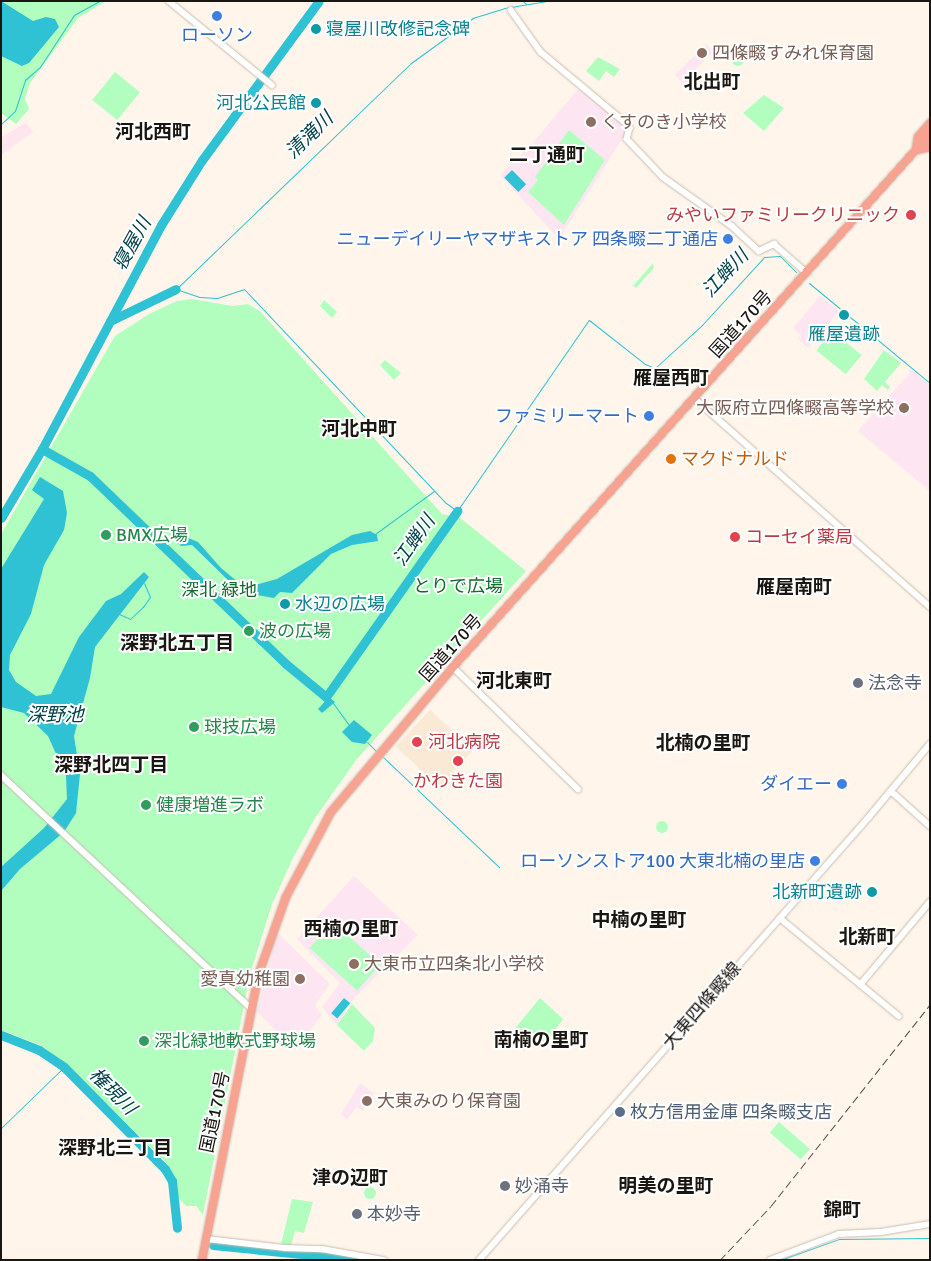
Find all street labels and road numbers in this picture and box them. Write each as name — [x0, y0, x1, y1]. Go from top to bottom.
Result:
street label: 国道170号 — [705, 286, 777, 362]
street label: 国道170号 — [415, 610, 487, 686]
street label: 大東四條畷線 — [658, 958, 746, 1054]
street label: 国道170号 — [196, 1069, 234, 1155]

